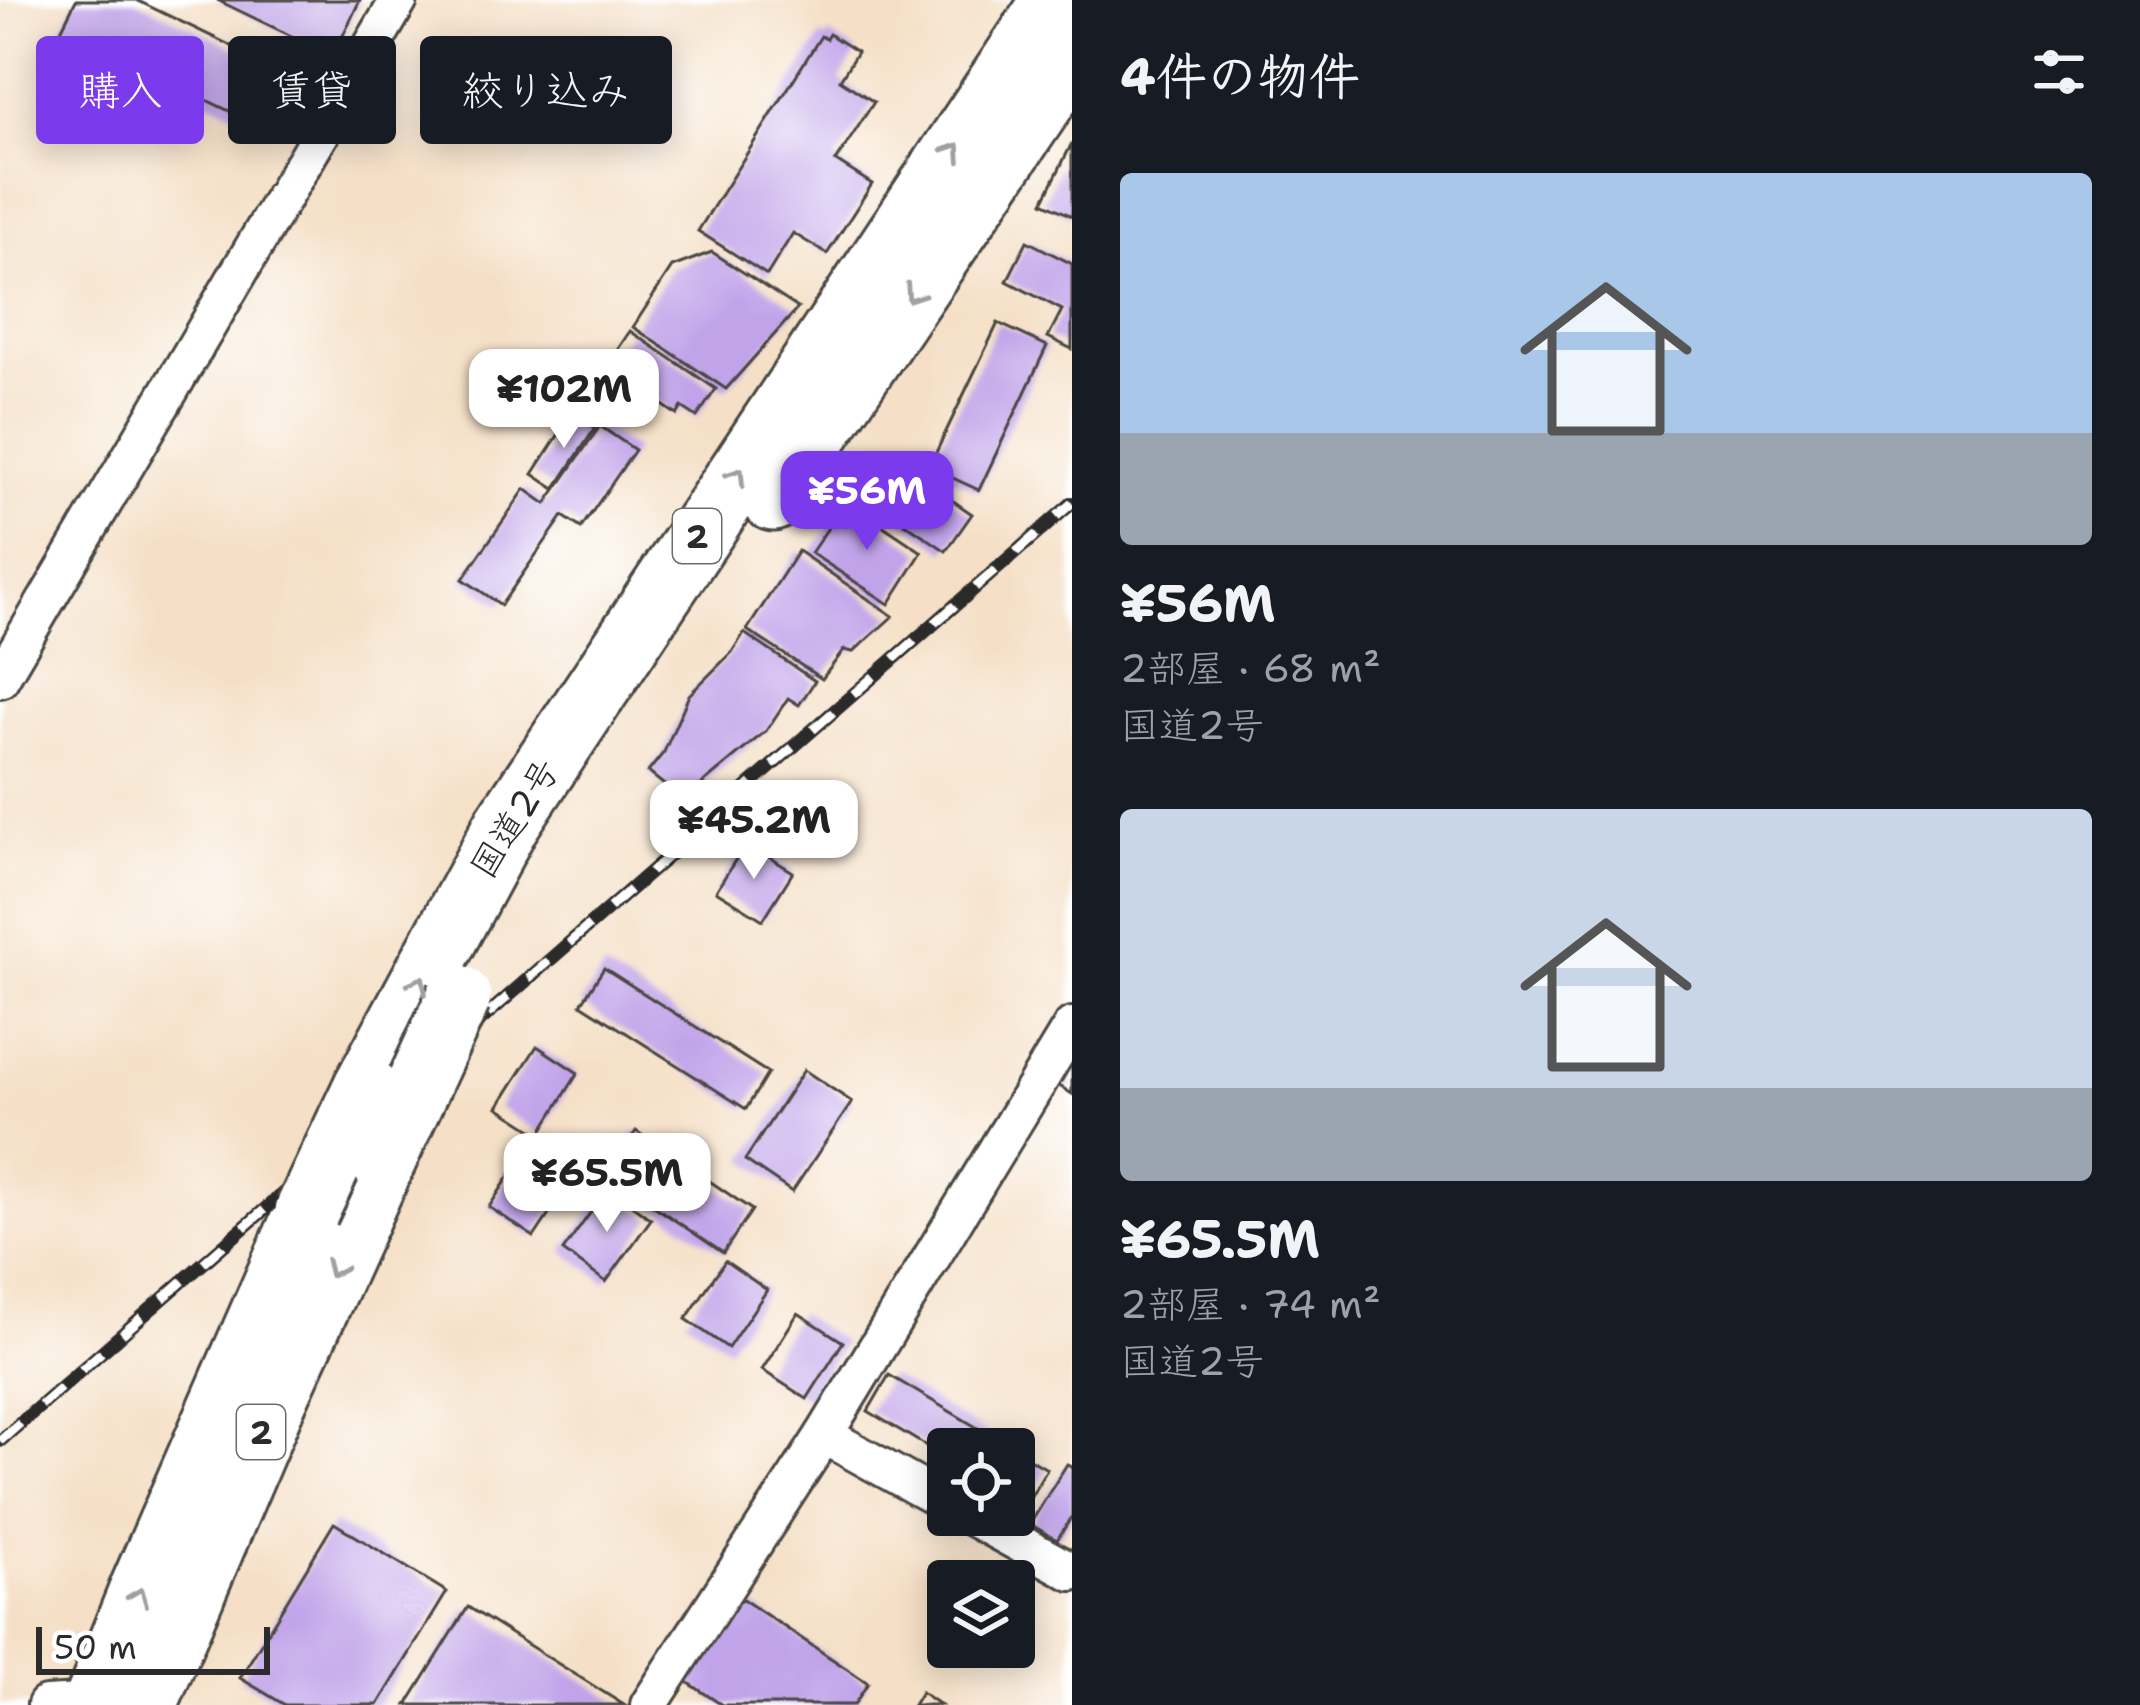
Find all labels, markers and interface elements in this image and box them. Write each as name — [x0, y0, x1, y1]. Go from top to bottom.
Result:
chip: 購入 — [36, 36, 204, 144]
chip: 賃貸 — [228, 36, 396, 144]
chip: 絞り込み — [420, 36, 672, 144]
icon: filters — [2026, 39, 2092, 105]
text: 4件の物件 — [1120, 42, 1360, 110]
one-way arrow — [939, 143, 961, 165]
icon: home — [1498, 251, 1714, 467]
one-way arrow — [905, 281, 927, 303]
pin: ¥102M — [480, 349, 648, 451]
text: ¥102M — [496, 362, 632, 414]
pin: ¥56M — [796, 451, 938, 553]
text: ¥56M — [808, 464, 926, 516]
one-way arrow — [723, 467, 745, 489]
road number: 2 — [673, 509, 721, 563]
text: ¥56M — [1120, 569, 1275, 637]
text: 2部屋 · 68 m² — [1120, 642, 1381, 694]
text: 国道2号 — [1120, 699, 1264, 751]
street label: 国道2号 — [458, 749, 570, 888]
pin: ¥45.2M — [656, 780, 852, 882]
text: ¥45.2M — [677, 793, 831, 845]
icon: home — [1498, 887, 1714, 1103]
one-way arrow — [405, 975, 428, 996]
pin: ¥65.5M — [509, 1133, 705, 1235]
text: ¥65.5M — [531, 1146, 683, 1198]
text: ¥65.5M — [1120, 1205, 1320, 1273]
one-way arrow — [325, 1257, 349, 1278]
text: 2部屋 · 74 m² — [1120, 1278, 1381, 1330]
text: 国道2号 — [1120, 1335, 1264, 1387]
road number: 2 — [237, 1405, 285, 1459]
map controls — [927, 1428, 1035, 1668]
button: locate — [927, 1428, 1035, 1536]
button: layers — [927, 1560, 1035, 1668]
one-way arrow — [125, 1587, 149, 1608]
scale bar — [36, 1621, 270, 1674]
text: 50 m — [54, 1625, 137, 1670]

